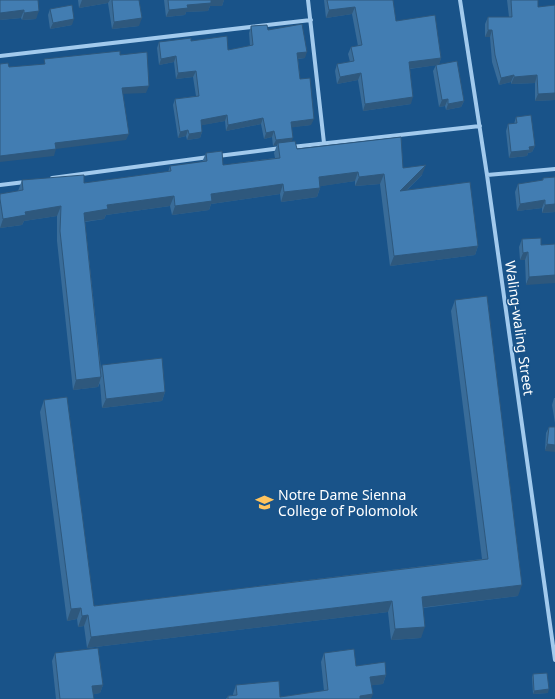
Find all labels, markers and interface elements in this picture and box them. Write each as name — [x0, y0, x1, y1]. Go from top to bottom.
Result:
street label: Waling-waling Street — [501, 260, 539, 396]
place label: Notre Dame Sienna College of Polomolok — [278, 485, 418, 520]
school or university icon: Notre Dame Sienna College of Polomolok — [255, 492, 275, 512]

